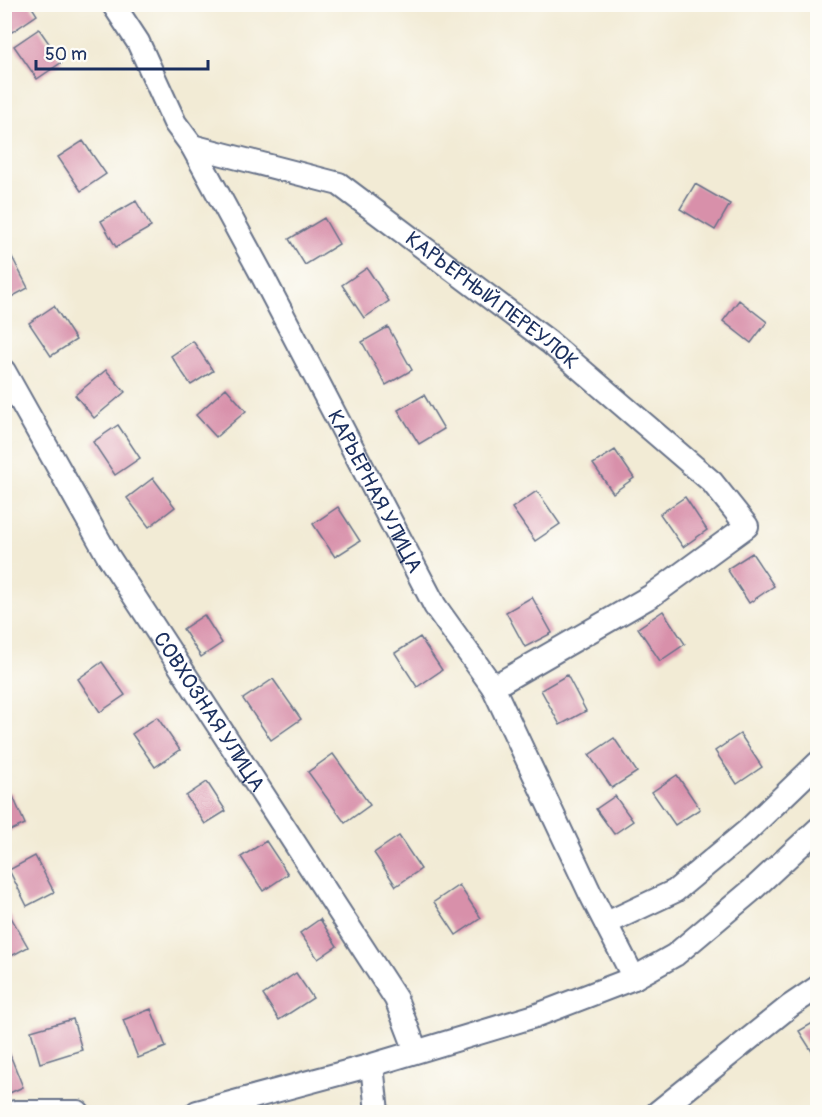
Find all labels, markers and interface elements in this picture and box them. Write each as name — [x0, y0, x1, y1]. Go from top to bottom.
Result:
scale bar — [36, 33, 208, 71]
text: 50 m — [45, 43, 87, 66]
street label: КАРЬЕРНЫЙ ПЕРЕУЛОК — [400, 226, 584, 375]
street label: КАРЬЕРНАЯ УЛИЦА — [321, 405, 428, 578]
street label: СОВХОЗНАЯ УЛИЦА — [147, 627, 271, 797]

